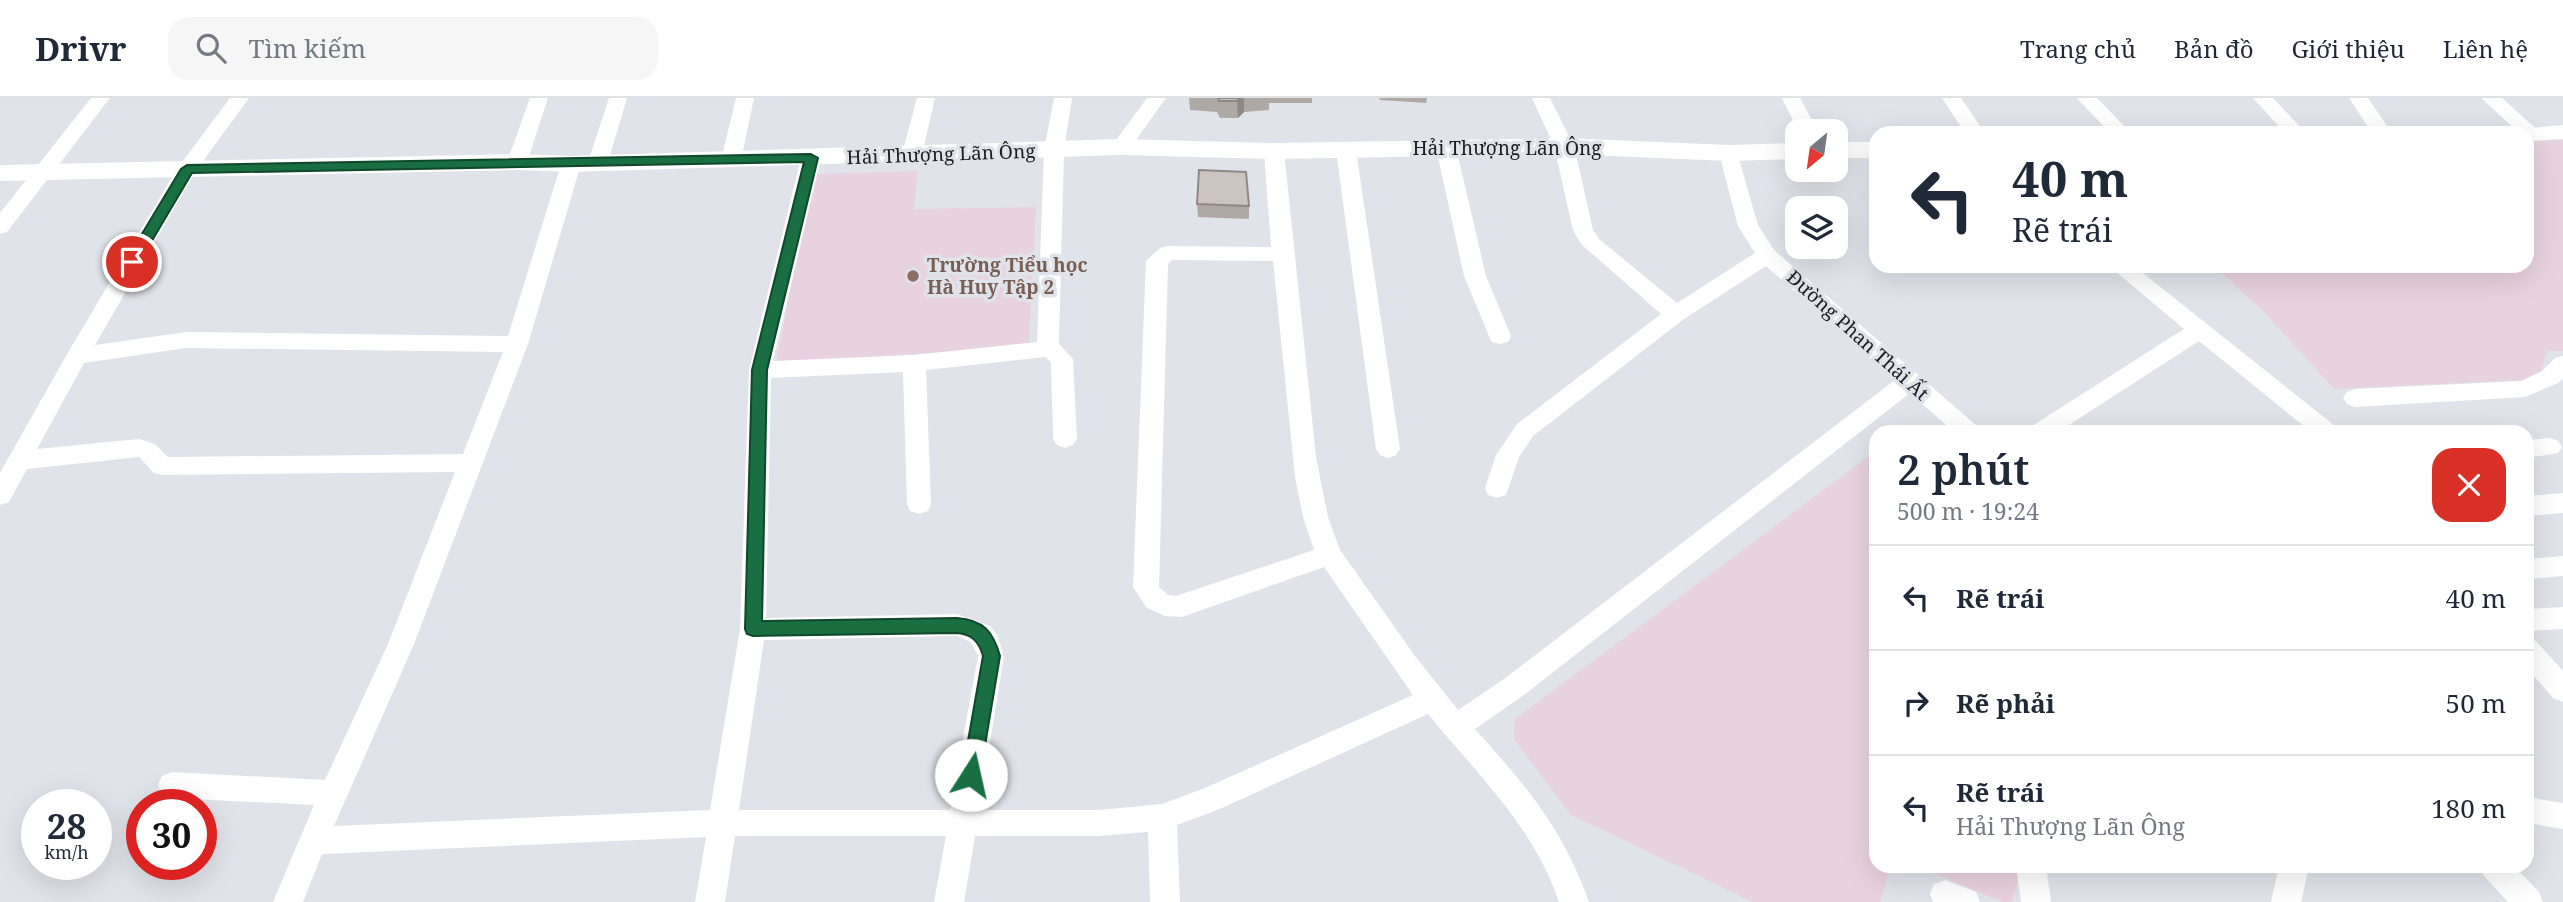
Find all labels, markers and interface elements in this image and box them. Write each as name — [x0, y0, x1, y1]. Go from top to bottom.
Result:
search box — [168, 17, 658, 80]
text: Drivr — [35, 26, 126, 71]
icon: search — [192, 29, 230, 67]
text: Tìm kiếm — [248, 30, 366, 66]
text: Trang chủ — [2020, 32, 2136, 65]
text: Bản đồ — [2174, 32, 2253, 65]
text: Giới thiệu — [2291, 32, 2405, 65]
text: Liên hệ — [2443, 32, 2528, 65]
north arrow — [1785, 119, 1848, 182]
map controls — [1785, 119, 1848, 259]
street label: Hải Thượng Lãn Ông — [1413, 135, 1601, 161]
street label: Hải Thượng Lãn Ông — [846, 138, 1036, 170]
text: 40 m — [2012, 145, 2128, 211]
icon: left — [1897, 154, 1988, 245]
button: layers — [1785, 196, 1848, 259]
text: Rẽ trái — [2012, 208, 2112, 251]
pin — [102, 232, 162, 292]
icon: arrive — [113, 243, 151, 281]
place label: Trường Tiểu học Hà Huy Tập 2 — [927, 252, 1087, 300]
street label: Đường Phan Thái Ất — [1781, 264, 1935, 406]
marker: Trường Tiểu học Hà Huy Tập 2 — [905, 268, 921, 284]
text: 2 phút — [1897, 440, 2029, 497]
button: close — [2432, 448, 2506, 522]
text: 500 m · 19:24 — [1897, 495, 2039, 527]
icon: left — [1897, 579, 1935, 617]
text: Rẽ trái — [1956, 580, 2045, 616]
text: 40 m — [2446, 580, 2506, 616]
icon: right — [1897, 684, 1935, 722]
text: Rẽ phải — [1956, 685, 2055, 721]
text: 50 m — [2446, 685, 2506, 721]
position arrow — [934, 738, 1008, 812]
text: Rẽ trái — [1956, 774, 2045, 810]
speed limit sign: 30 — [126, 789, 217, 880]
icon: left — [1897, 789, 1935, 827]
text: 180 m — [2431, 790, 2506, 826]
text: 28 — [47, 802, 86, 849]
text: Hải Thượng Lãn Ông — [1956, 810, 2185, 842]
text: km/h — [44, 840, 89, 864]

